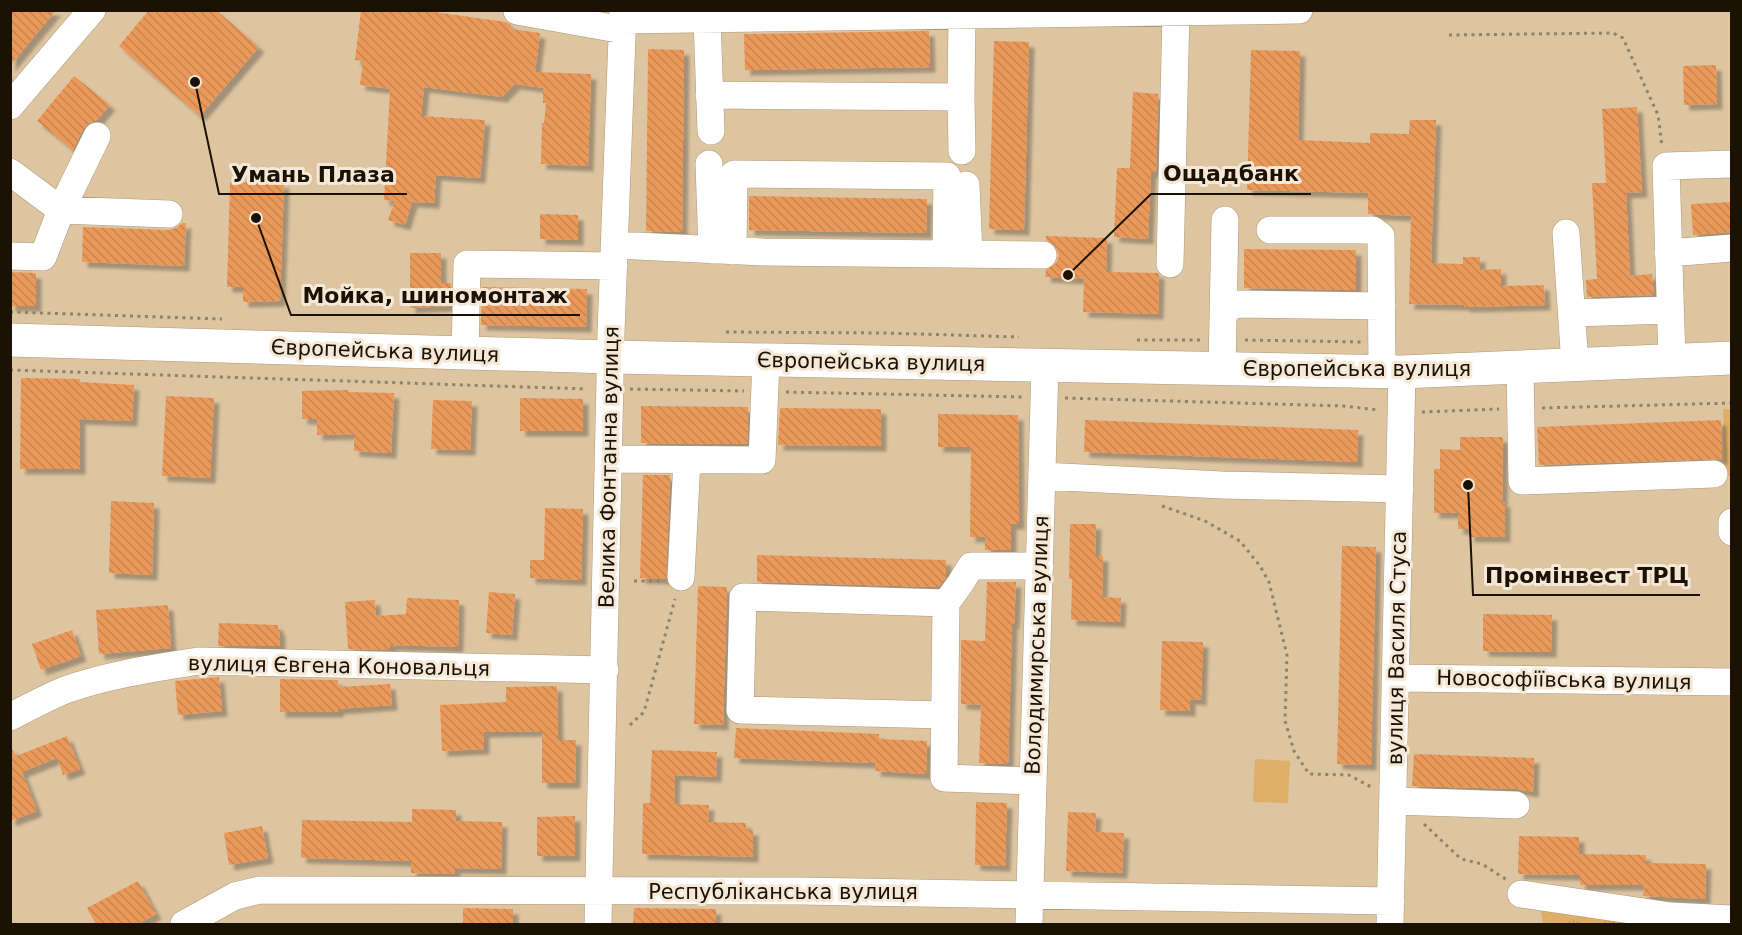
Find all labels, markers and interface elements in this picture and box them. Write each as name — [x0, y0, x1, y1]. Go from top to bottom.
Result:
callout: Умань Плаза — [219, 154, 407, 194]
callout: Ощадбанк — [1151, 154, 1311, 194]
text: Ощадбанк — [1163, 161, 1299, 186]
text: Умань Плаза — [231, 162, 395, 187]
callout: Мойка, шиномонтаж — [291, 275, 580, 315]
text: Мойка, шиномонтаж — [302, 283, 568, 308]
street label: Велика Фонтанна вулиця — [595, 326, 623, 608]
street label: Європейська вулиця — [270, 335, 500, 367]
street label: Європейська вулиця — [757, 348, 985, 376]
street label: Європейська вулиця — [1243, 357, 1471, 381]
street label: Володимирська вулиця — [1020, 515, 1054, 775]
street label: вулиця Василя Стуса — [1383, 531, 1411, 765]
callout: Промінвест ТРЦ — [1473, 555, 1700, 595]
text: Промінвест ТРЦ — [1485, 563, 1689, 588]
street label: вулиця Євгена Коновальця — [188, 651, 490, 681]
street label: Новософіївська вулиця — [1436, 666, 1692, 694]
street label: Республіканська вулиця — [648, 880, 918, 904]

